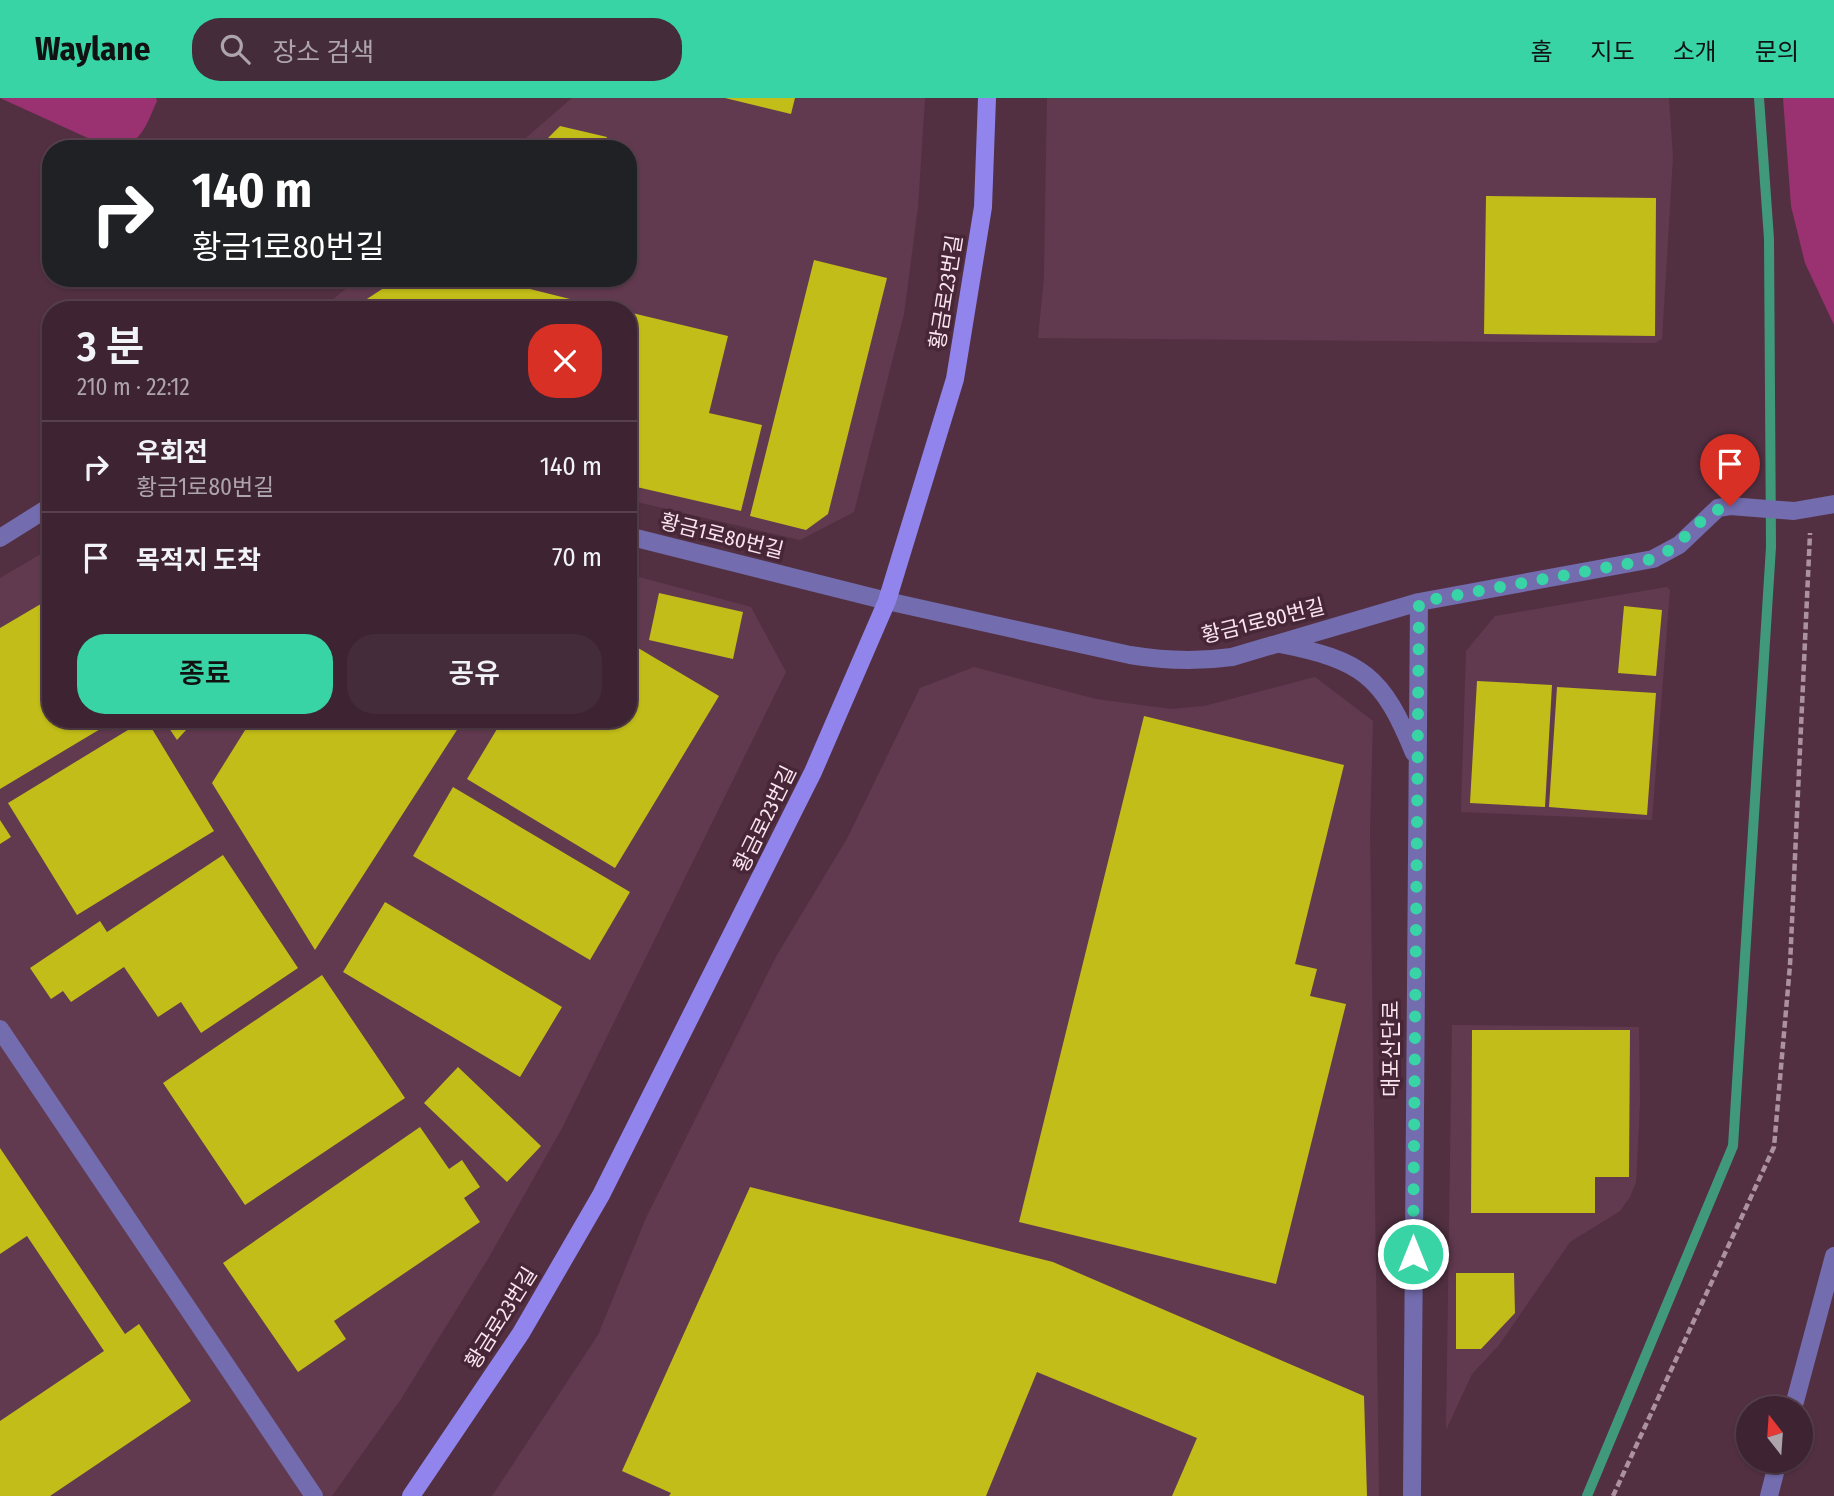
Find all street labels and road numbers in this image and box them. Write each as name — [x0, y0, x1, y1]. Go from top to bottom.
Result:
street label: 황금로23번길 — [924, 233, 968, 351]
street label: 황금1로80번길 — [658, 508, 786, 564]
street label: 황금1로80번길 — [1199, 593, 1327, 649]
street label: 황금로23번길 — [728, 761, 802, 877]
street label: 대포산단로 — [1378, 1001, 1404, 1097]
street label: 황금로23번길 — [459, 1262, 543, 1374]

